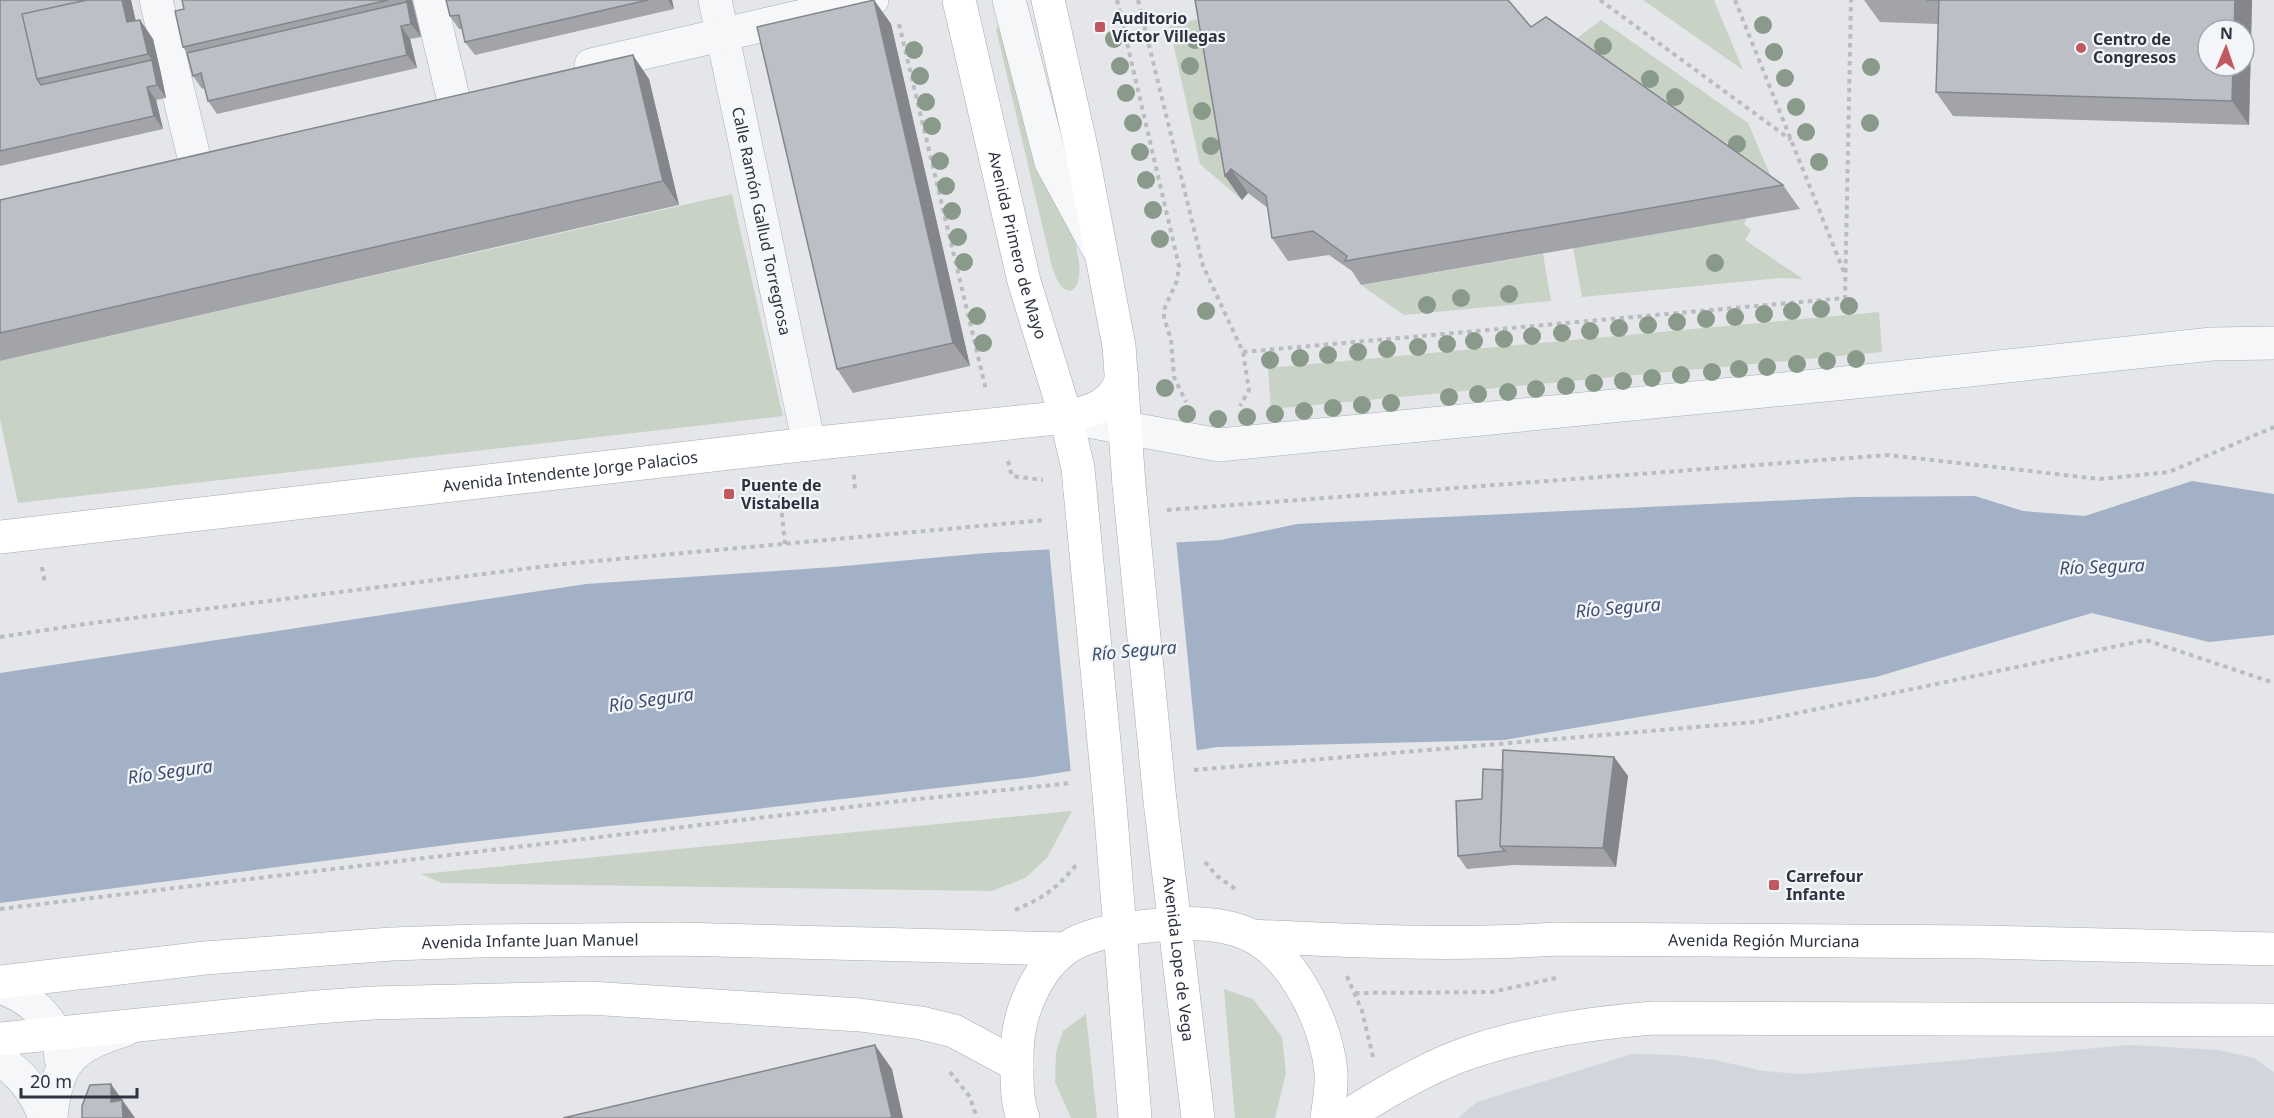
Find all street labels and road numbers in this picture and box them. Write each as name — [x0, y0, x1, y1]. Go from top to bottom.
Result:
street label: Calle Ramón Gallud Torregrosa — [727, 105, 797, 337]
street label: Avenida Primero de Mayo — [983, 149, 1052, 342]
street label: Avenida Intendente Jorge Palacios — [441, 446, 699, 497]
street label: Avenida Lope de Vega — [1158, 875, 1200, 1042]
street label: Avenida Infante Juan Manuel — [421, 928, 639, 954]
street label: Avenida Región Murciana — [1668, 929, 1860, 952]

